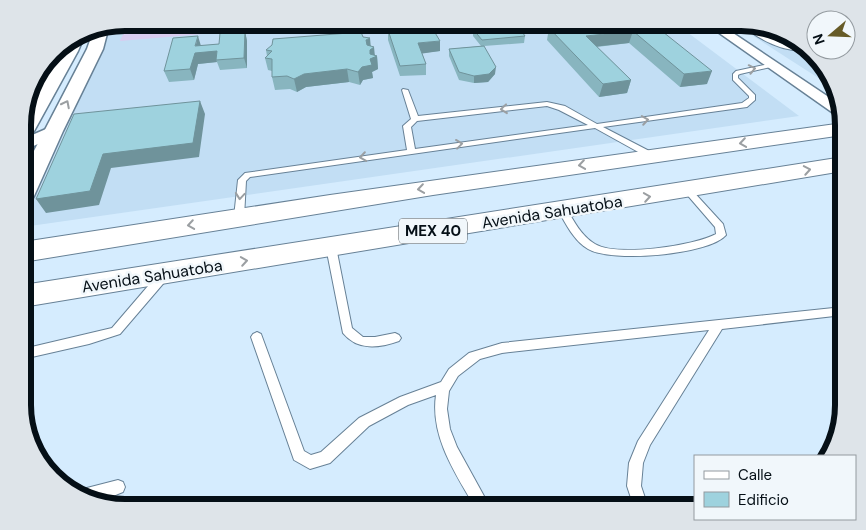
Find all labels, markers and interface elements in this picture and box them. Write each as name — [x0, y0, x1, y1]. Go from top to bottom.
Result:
north arrow — [806, 10, 856, 60]
text: N — [809, 31, 829, 47]
one-way arrow — [748, 65, 756, 75]
one-way arrow — [60, 100, 71, 109]
one-way arrow — [499, 103, 507, 114]
one-way arrow — [640, 115, 649, 125]
one-way arrow — [739, 137, 747, 148]
one-way arrow — [456, 139, 464, 150]
one-way arrow — [358, 152, 367, 162]
one-way arrow — [578, 160, 586, 170]
one-way arrow — [803, 166, 811, 176]
one-way arrow — [417, 183, 425, 194]
street label: Avenida Sahuatoba — [480, 191, 624, 233]
one-way arrow — [235, 192, 246, 200]
one-way arrow — [643, 192, 651, 203]
road number: MEX 40 — [399, 218, 467, 244]
one-way arrow — [187, 219, 196, 229]
street label: Avenida Sahuatoba — [80, 255, 224, 297]
one-way arrow — [241, 256, 249, 267]
legend — [694, 455, 856, 520]
text: Calle — [738, 465, 772, 485]
text: Edificio — [738, 490, 789, 510]

